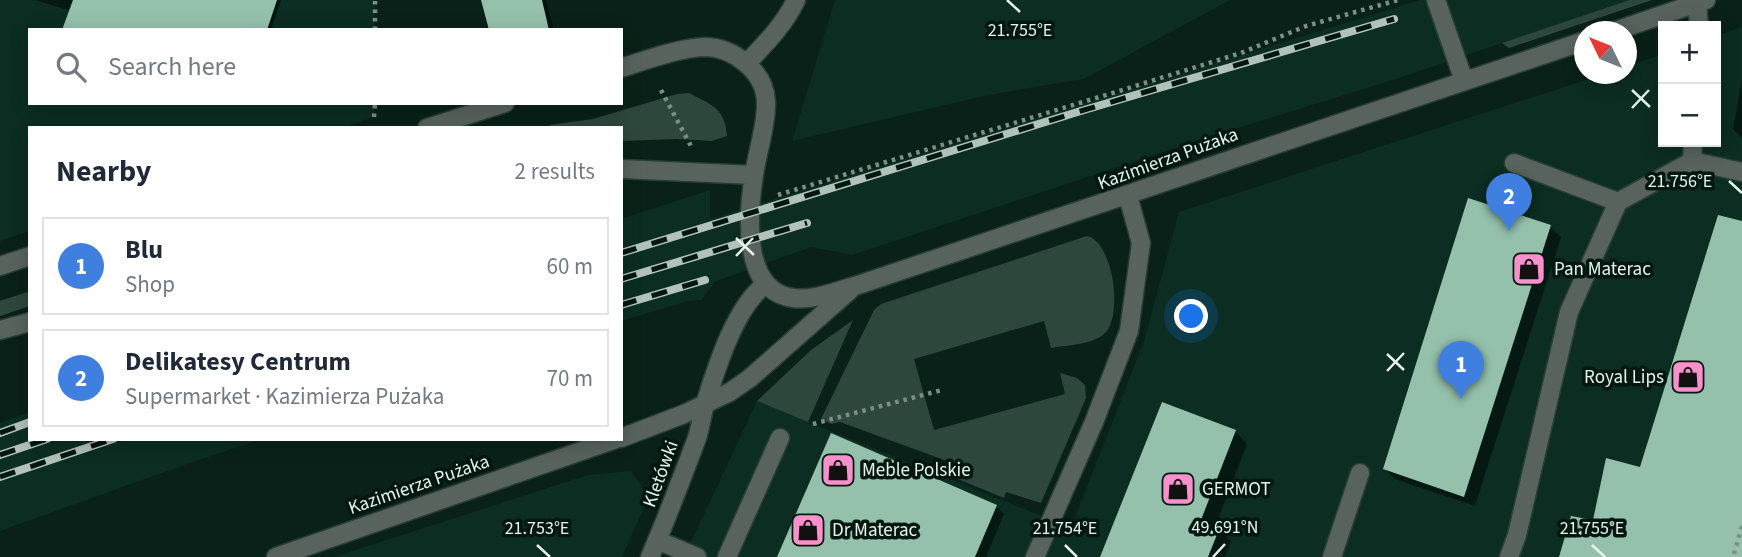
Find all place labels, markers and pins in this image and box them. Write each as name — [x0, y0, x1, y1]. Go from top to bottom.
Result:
pin: 2 — [1486, 173, 1532, 231]
shop icon: Pan Materac — [1510, 250, 1548, 288]
place label: Pan Materac — [1554, 256, 1651, 283]
pin: 1 — [1438, 341, 1484, 399]
shop icon: Royal Lips — [1669, 358, 1707, 396]
place label: Royal Lips — [1584, 364, 1664, 391]
shop icon: Meble Polskie — [819, 451, 857, 489]
place label: Meble Polskie — [862, 457, 971, 484]
shop icon: GERMOT — [1159, 470, 1197, 508]
place label: GERMOT — [1202, 476, 1271, 503]
shop icon: Dr Materac — [789, 511, 827, 549]
place label: Dr Materac — [832, 517, 918, 544]

